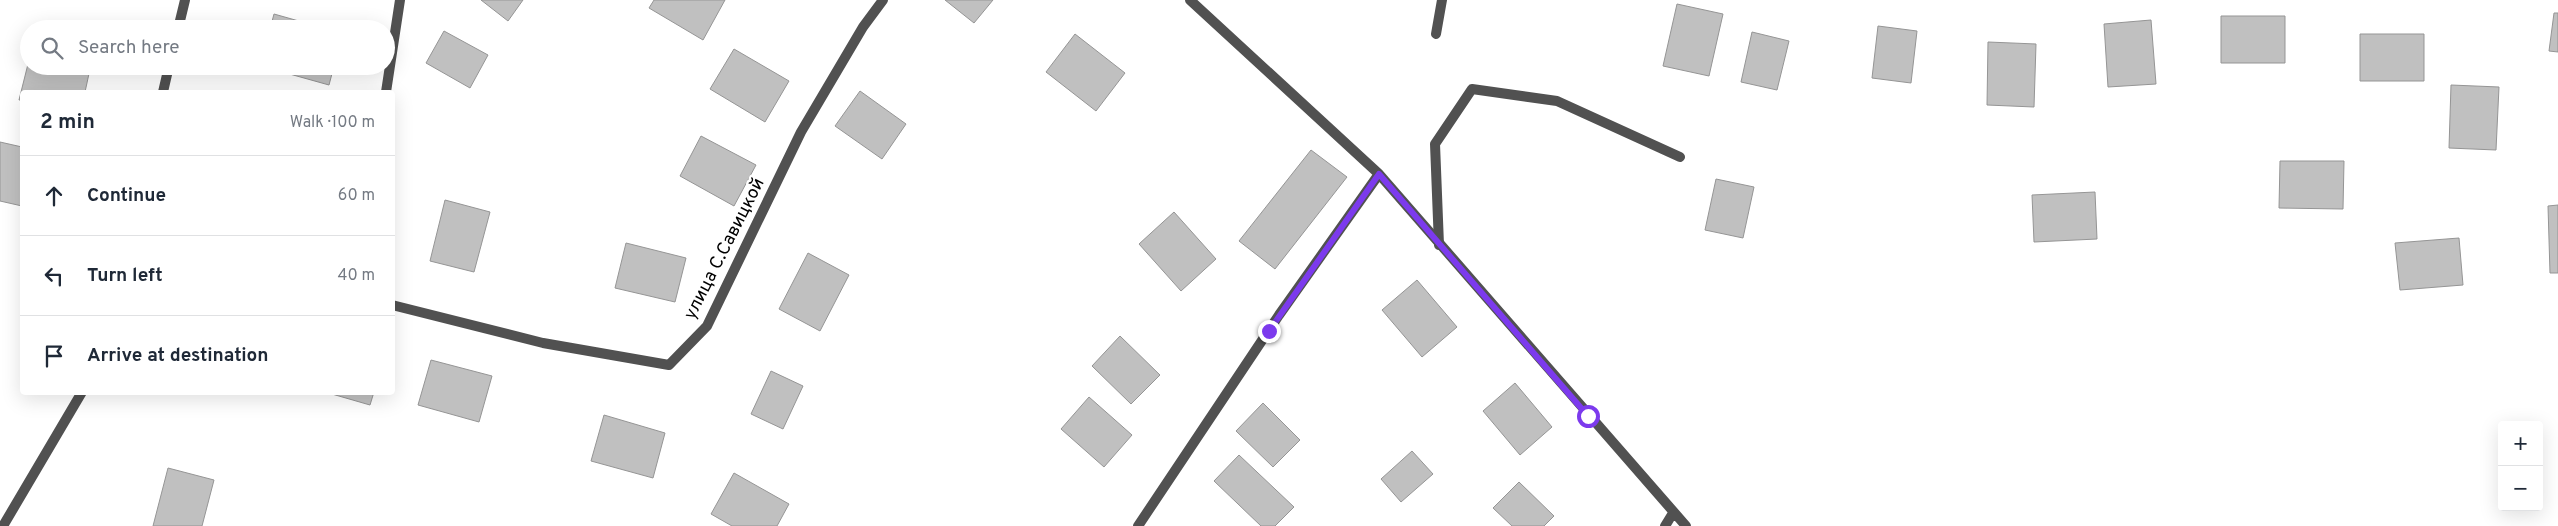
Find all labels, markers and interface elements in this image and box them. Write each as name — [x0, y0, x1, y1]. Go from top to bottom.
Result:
search box — [20, 20, 395, 75]
icon: search — [38, 34, 66, 62]
text: Search here — [78, 36, 180, 60]
text: 2 min — [40, 109, 95, 136]
text: Walk · 100 m — [290, 113, 375, 133]
street label: улица С.Савицкой — [679, 174, 771, 324]
icon: ahead — [40, 182, 68, 210]
text: Continue — [87, 184, 166, 208]
text: 60 m — [338, 186, 375, 206]
icon: left — [40, 262, 68, 290]
text: Turn left — [87, 264, 163, 288]
text: 40 m — [337, 266, 375, 286]
route end — [1258, 320, 1281, 343]
icon: arrive — [40, 342, 68, 370]
text: Arrive at destination — [87, 344, 268, 368]
route start — [1577, 405, 1600, 428]
map controls — [2498, 421, 2543, 511]
button: + — [2498, 421, 2543, 466]
button: − — [2498, 466, 2543, 511]

